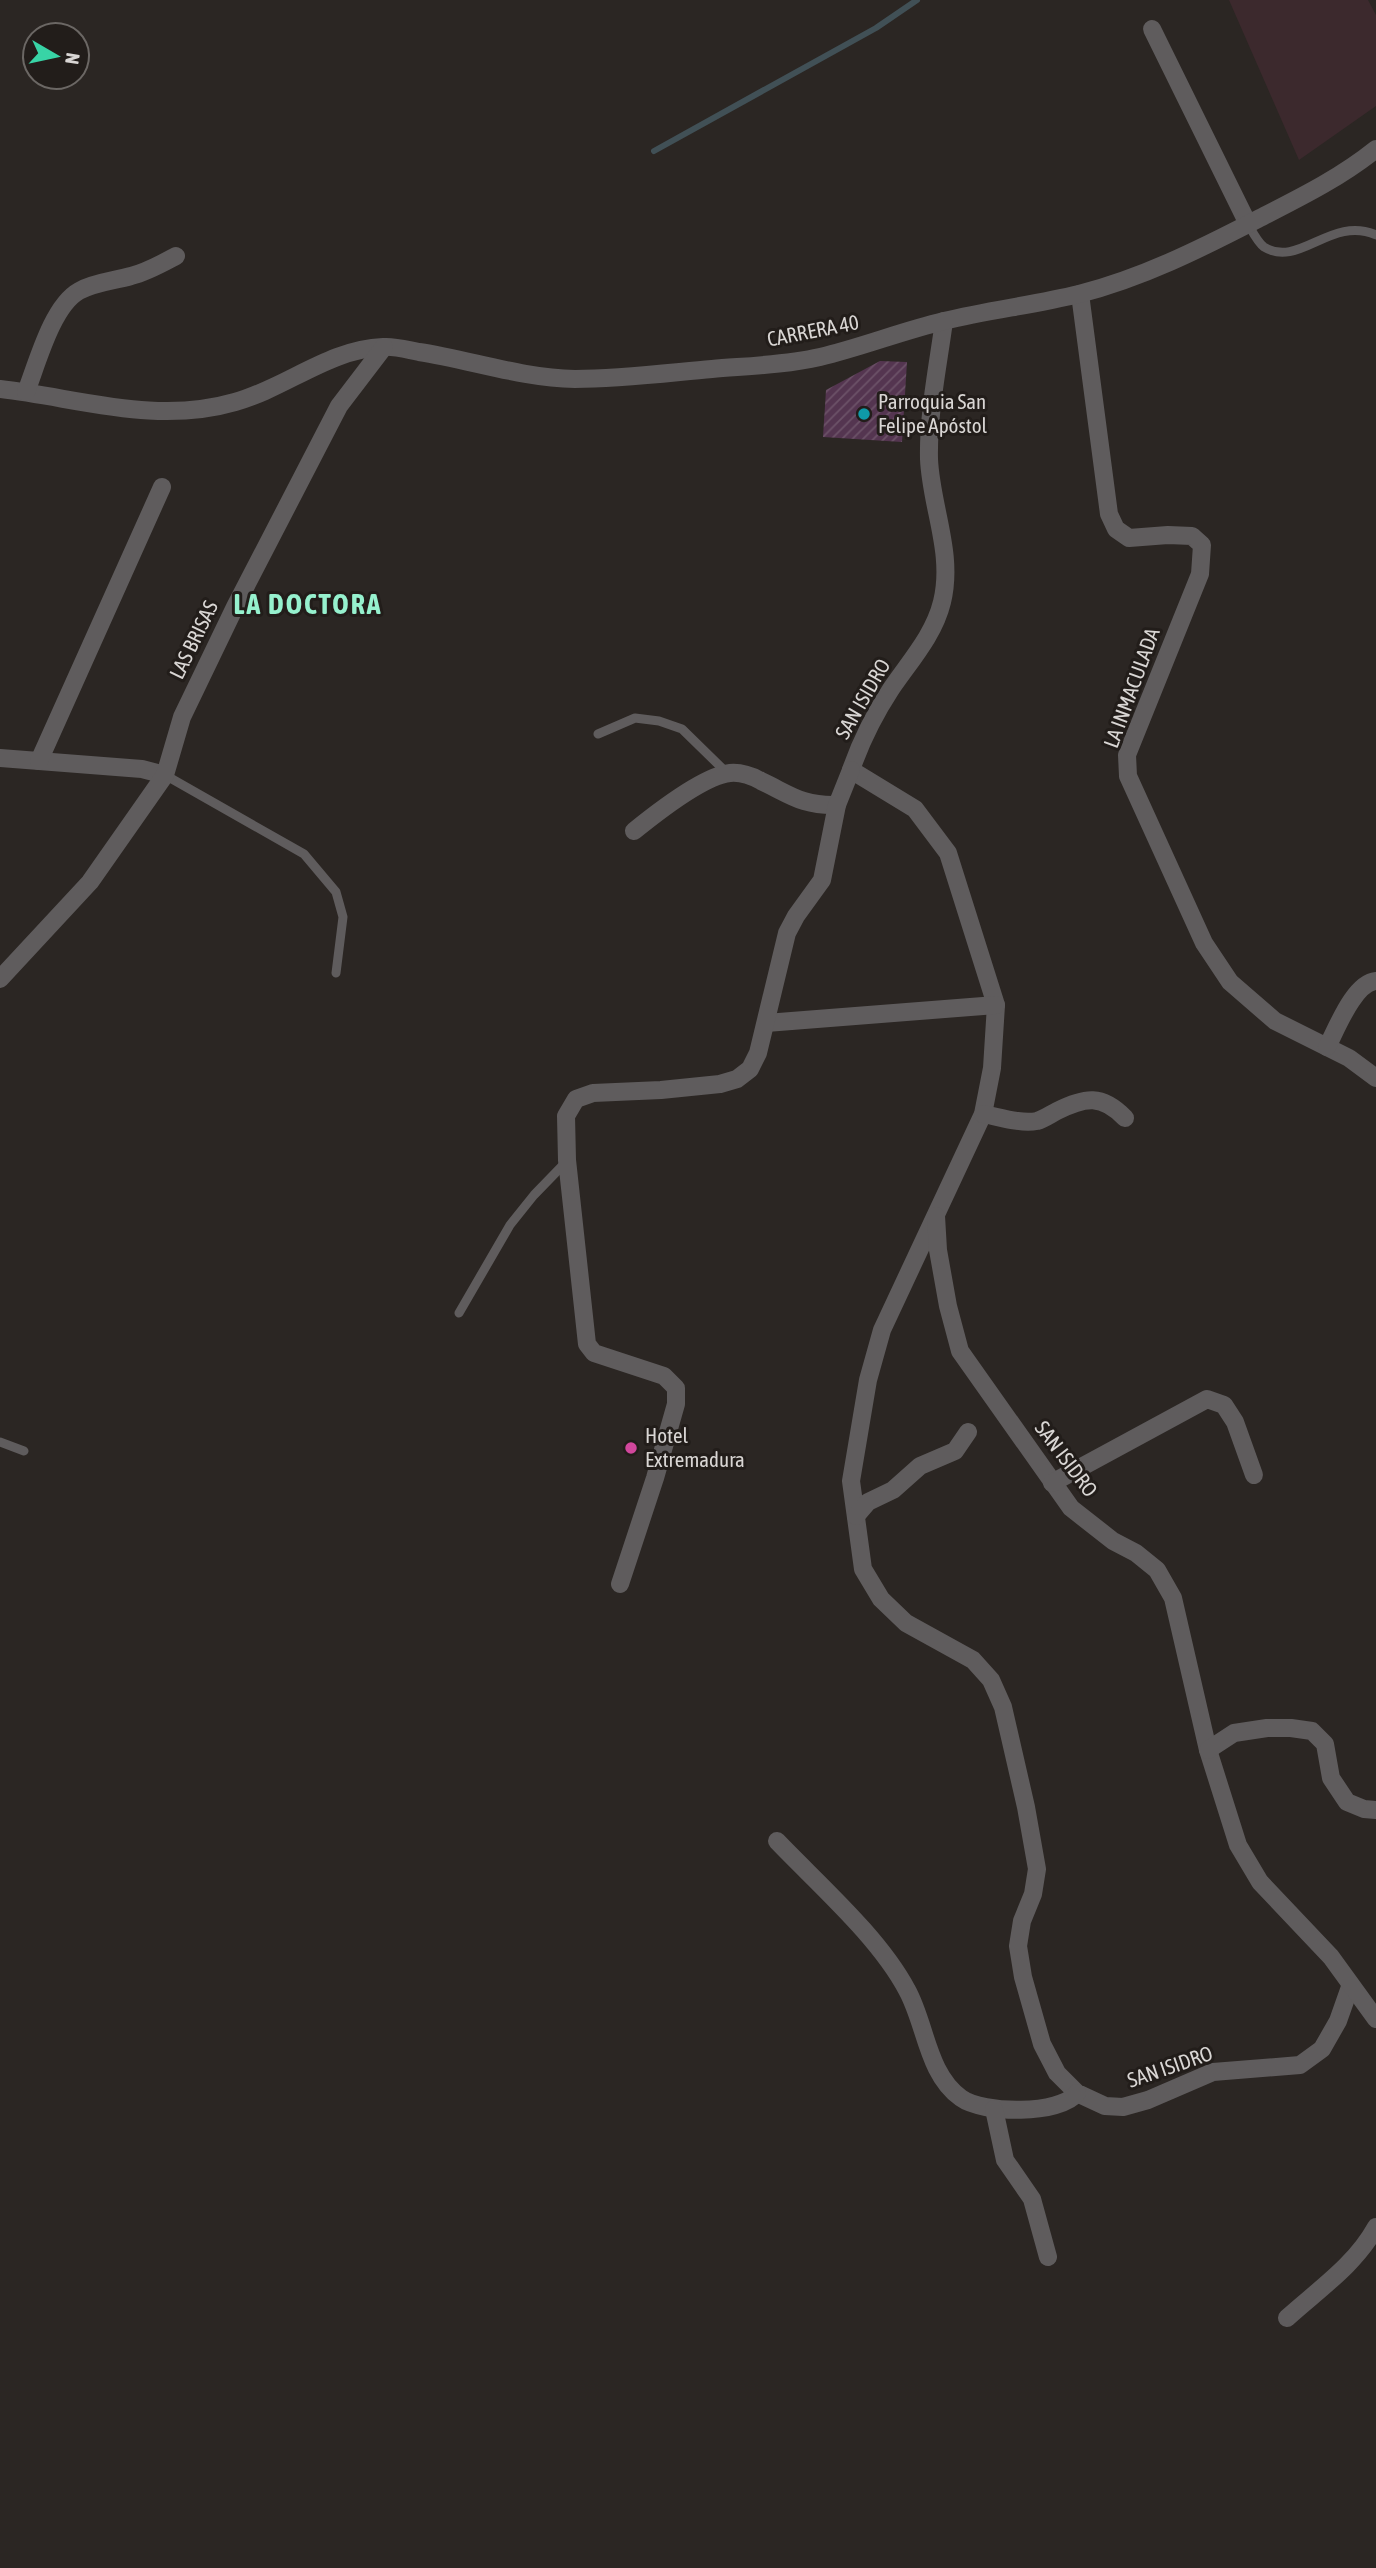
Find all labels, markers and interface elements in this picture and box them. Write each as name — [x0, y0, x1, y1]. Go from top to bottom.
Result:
north arrow — [21, 21, 91, 91]
text: N — [61, 51, 85, 66]
street label: CARRERA 40 — [765, 309, 861, 351]
place label: Parroquia San Felipe Apóstol — [878, 389, 988, 437]
marker: Parroquia San Felipe Apóstol — [856, 406, 872, 422]
district label: LA DOCTORA — [234, 588, 382, 620]
street label: LAS BRISAS — [164, 596, 222, 683]
street label: LA INMACULADA — [1098, 624, 1164, 751]
street label: SAN ISIDRO — [830, 654, 895, 743]
street label: SAN ISIDRO — [1031, 1416, 1103, 1501]
place label: Hotel Extremadura — [645, 1423, 745, 1471]
marker: Hotel Extremadura — [623, 1440, 639, 1456]
street label: SAN ISIDRO — [1124, 2040, 1215, 2092]

